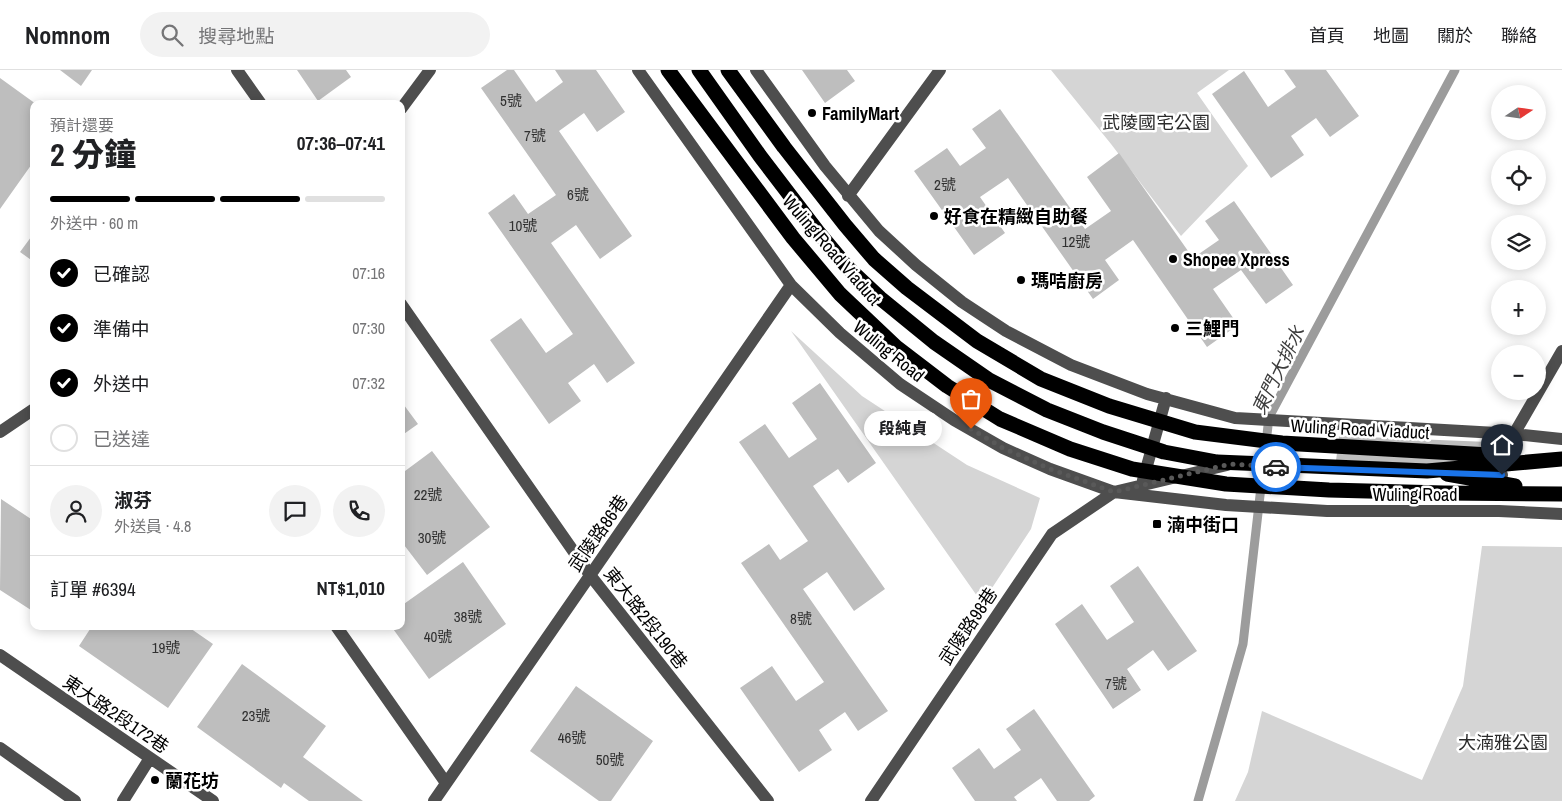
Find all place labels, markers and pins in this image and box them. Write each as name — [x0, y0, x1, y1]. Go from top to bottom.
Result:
place label: FamilyMart — [822, 101, 899, 126]
marker: FamilyMart — [806, 107, 818, 119]
place label: 好食在精緻自助餐 — [944, 204, 1088, 229]
marker: 好食在精緻自助餐 — [928, 210, 940, 222]
place label: Shopee Xpress — [1183, 247, 1290, 272]
marker: Shopee Xpress — [1167, 253, 1179, 265]
place label: 瑪咭廚房 — [1031, 268, 1103, 293]
marker: 瑪咭廚房 — [1015, 274, 1027, 286]
place label: 三鯉門 — [1185, 316, 1239, 341]
marker: 三鯉門 — [1169, 322, 1181, 334]
pin — [950, 378, 992, 429]
callout: 段純貞 — [864, 412, 941, 446]
pin — [1481, 424, 1523, 475]
place label: 湳中街口 — [1167, 512, 1239, 537]
marker: 湳中街口 — [1151, 518, 1163, 530]
place label: 蘭花坊 — [165, 768, 219, 793]
marker: 蘭花坊 — [149, 774, 161, 786]

